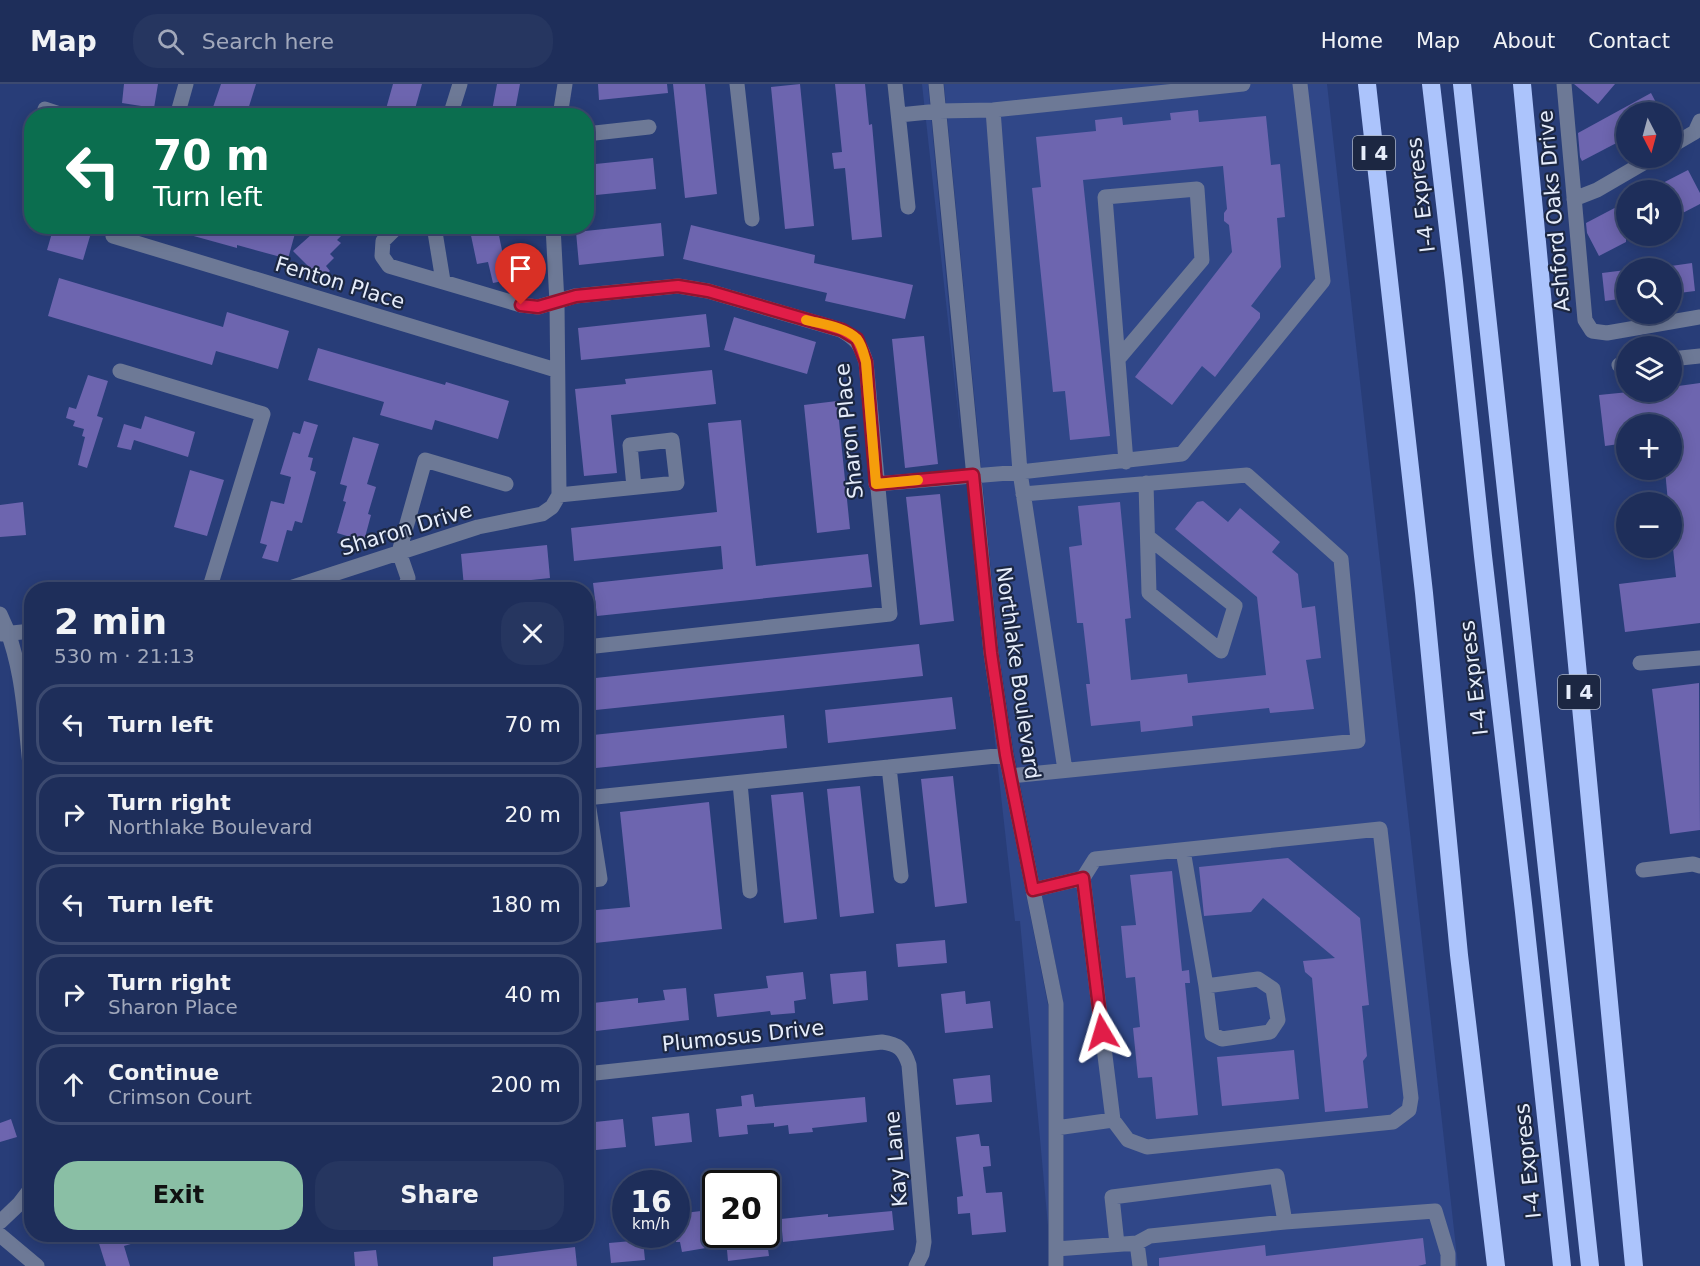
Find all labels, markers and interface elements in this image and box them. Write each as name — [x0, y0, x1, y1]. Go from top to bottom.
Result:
search box — [133, 14, 553, 68]
text: Map — [30, 25, 97, 58]
icon: search — [154, 25, 187, 58]
text: Search here — [202, 29, 334, 54]
text: Home — [1321, 29, 1383, 53]
text: Map — [1416, 29, 1460, 53]
text: About — [1493, 29, 1555, 53]
text: Contact — [1588, 29, 1670, 53]
north arrow — [1616, 102, 1682, 168]
map controls — [1616, 102, 1682, 558]
street label: Ashford Oaks Drive — [1533, 109, 1575, 313]
text: 70 m — [153, 131, 270, 180]
icon: left — [54, 132, 132, 210]
road number: I 4 — [1353, 136, 1395, 170]
street label: I-4 Express — [1402, 136, 1440, 254]
button: sound — [1616, 180, 1682, 246]
text: Turn left — [153, 181, 263, 212]
pin — [495, 243, 546, 305]
street label: Fenton Place — [272, 252, 408, 314]
icon: arrive — [504, 252, 537, 285]
button: search — [1616, 258, 1682, 324]
button: layers — [1616, 336, 1682, 402]
street label: Sharon Place — [830, 362, 868, 500]
button: + — [1616, 414, 1682, 480]
button: − — [1616, 492, 1682, 558]
street label: Sharon Drive — [337, 498, 475, 560]
street label: Northlake Boulevard — [991, 565, 1045, 781]
text: 2 min — [54, 601, 167, 642]
button: close — [501, 602, 564, 665]
street label: I-4 Express — [1455, 619, 1493, 737]
text: 530 m · 21:13 — [54, 644, 195, 668]
road number: I 4 — [1558, 675, 1600, 709]
icon: left — [57, 708, 90, 741]
text: Turn left — [108, 712, 213, 737]
text: 70 m — [505, 712, 561, 737]
text: Turn right — [108, 790, 231, 815]
icon: right — [57, 798, 90, 831]
text: 20 m — [505, 802, 561, 827]
text: Northlake Boulevard — [108, 815, 312, 839]
icon: left — [57, 888, 90, 921]
text: Turn left — [108, 892, 213, 917]
text: 180 m — [491, 892, 561, 917]
text: Turn right — [108, 970, 231, 995]
icon: right — [57, 978, 90, 1011]
text: 40 m — [505, 982, 561, 1007]
text: Sharon Place — [108, 995, 238, 1019]
position arrow — [1070, 1000, 1134, 1064]
street label: Plumosus Drive — [661, 1016, 825, 1056]
text: Continue — [108, 1060, 219, 1085]
icon: ahead — [57, 1068, 90, 1101]
text: 200 m — [491, 1072, 561, 1097]
text: Crimson Court — [108, 1085, 252, 1109]
street label: I-4 Express — [1510, 1102, 1546, 1220]
street label: Kay Lane — [880, 1110, 912, 1208]
button: Exit — [54, 1161, 303, 1230]
button: Share — [315, 1161, 564, 1230]
speed limit sign: 20 — [702, 1170, 780, 1248]
text: 16 — [630, 1184, 672, 1219]
text: km/h — [632, 1215, 670, 1233]

